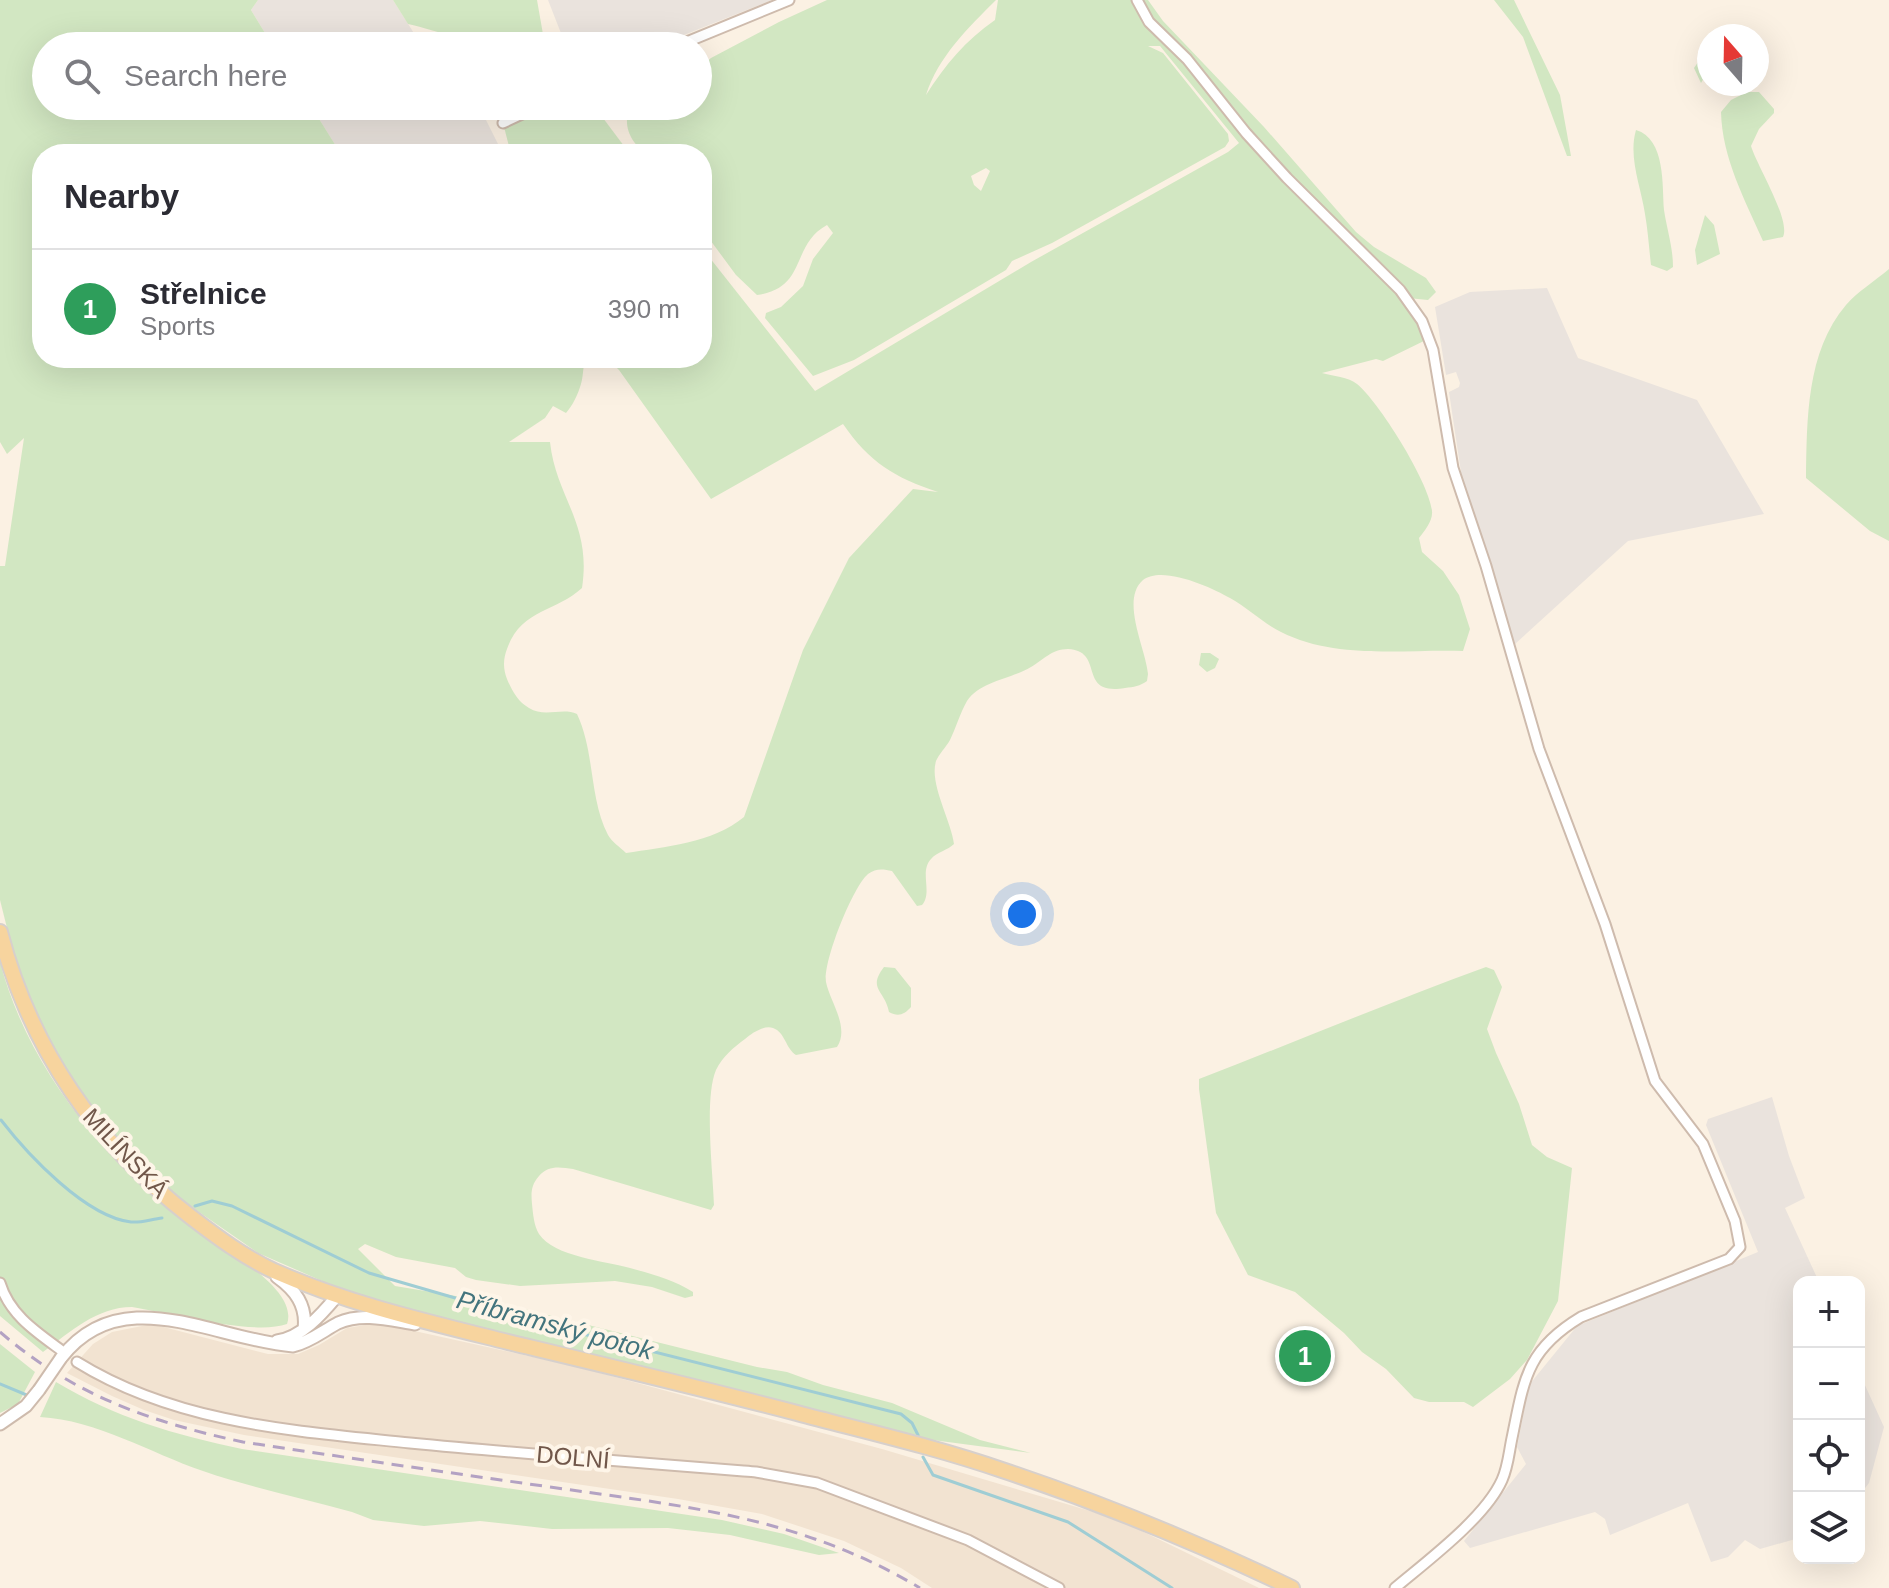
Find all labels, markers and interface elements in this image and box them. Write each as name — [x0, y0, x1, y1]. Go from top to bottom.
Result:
north arrow — [1697, 24, 1769, 96]
search box — [32, 32, 712, 120]
icon: search — [60, 54, 104, 98]
text: Search here — [124, 59, 287, 92]
text: Nearby — [64, 177, 179, 215]
text: Střelnice — [140, 277, 267, 310]
text: 1 — [83, 294, 97, 324]
text: 390 m — [608, 294, 680, 324]
text: Sports — [140, 311, 215, 341]
your location — [1002, 894, 1042, 934]
street label: MILÍNSKÁ — [78, 1103, 174, 1203]
map controls — [1793, 1276, 1865, 1564]
button: + — [1793, 1276, 1865, 1348]
water label: Příbramský potok — [453, 1284, 659, 1366]
pin: 1 — [1279, 1326, 1331, 1386]
button: − — [1793, 1348, 1865, 1420]
button: locate — [1793, 1420, 1865, 1492]
street label: DOLNÍ — [535, 1440, 611, 1474]
button: layers — [1793, 1492, 1865, 1564]

